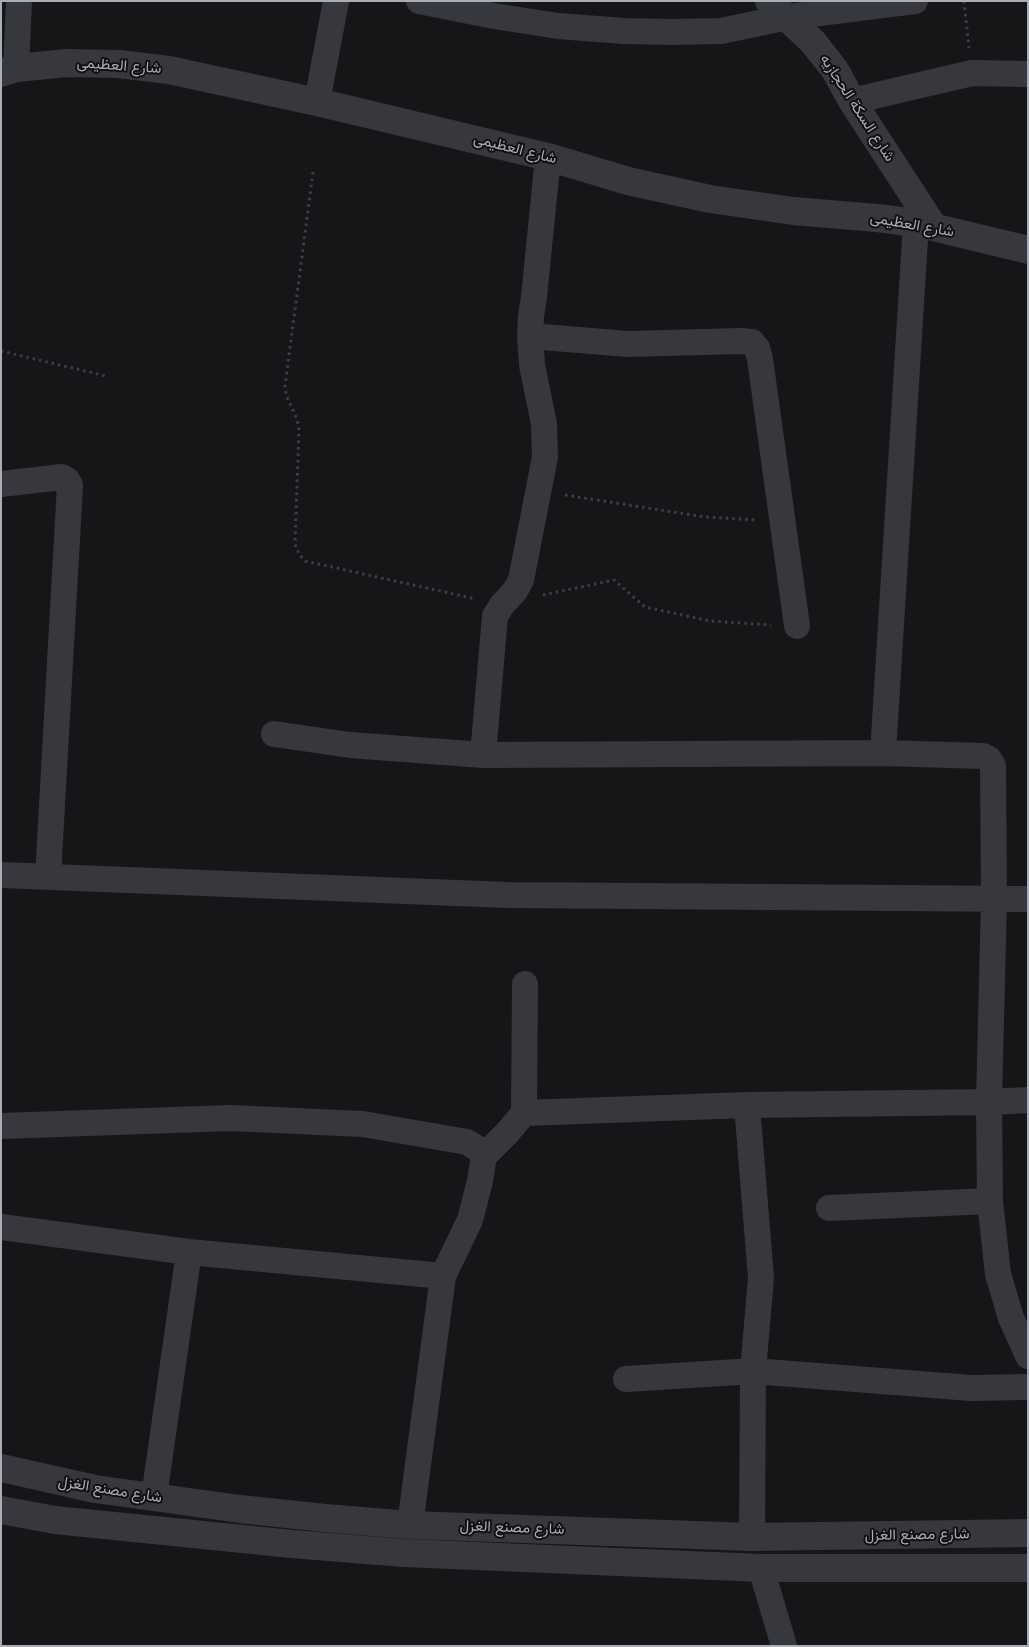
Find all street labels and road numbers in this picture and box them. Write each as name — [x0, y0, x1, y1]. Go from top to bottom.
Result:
street label: شارع السكة الحجازيه — [816, 51, 898, 165]
street label: شارع العظيمى — [76, 54, 162, 78]
street label: شارع العظيمى — [472, 130, 558, 168]
street label: شارع العظيمى — [869, 209, 955, 241]
street label: شارع مصنع الغزل — [57, 1473, 163, 1507]
street label: شارع مصنع الغزل — [459, 1517, 565, 1539]
street label: شارع مصنع الغزل — [864, 1525, 970, 1545]

